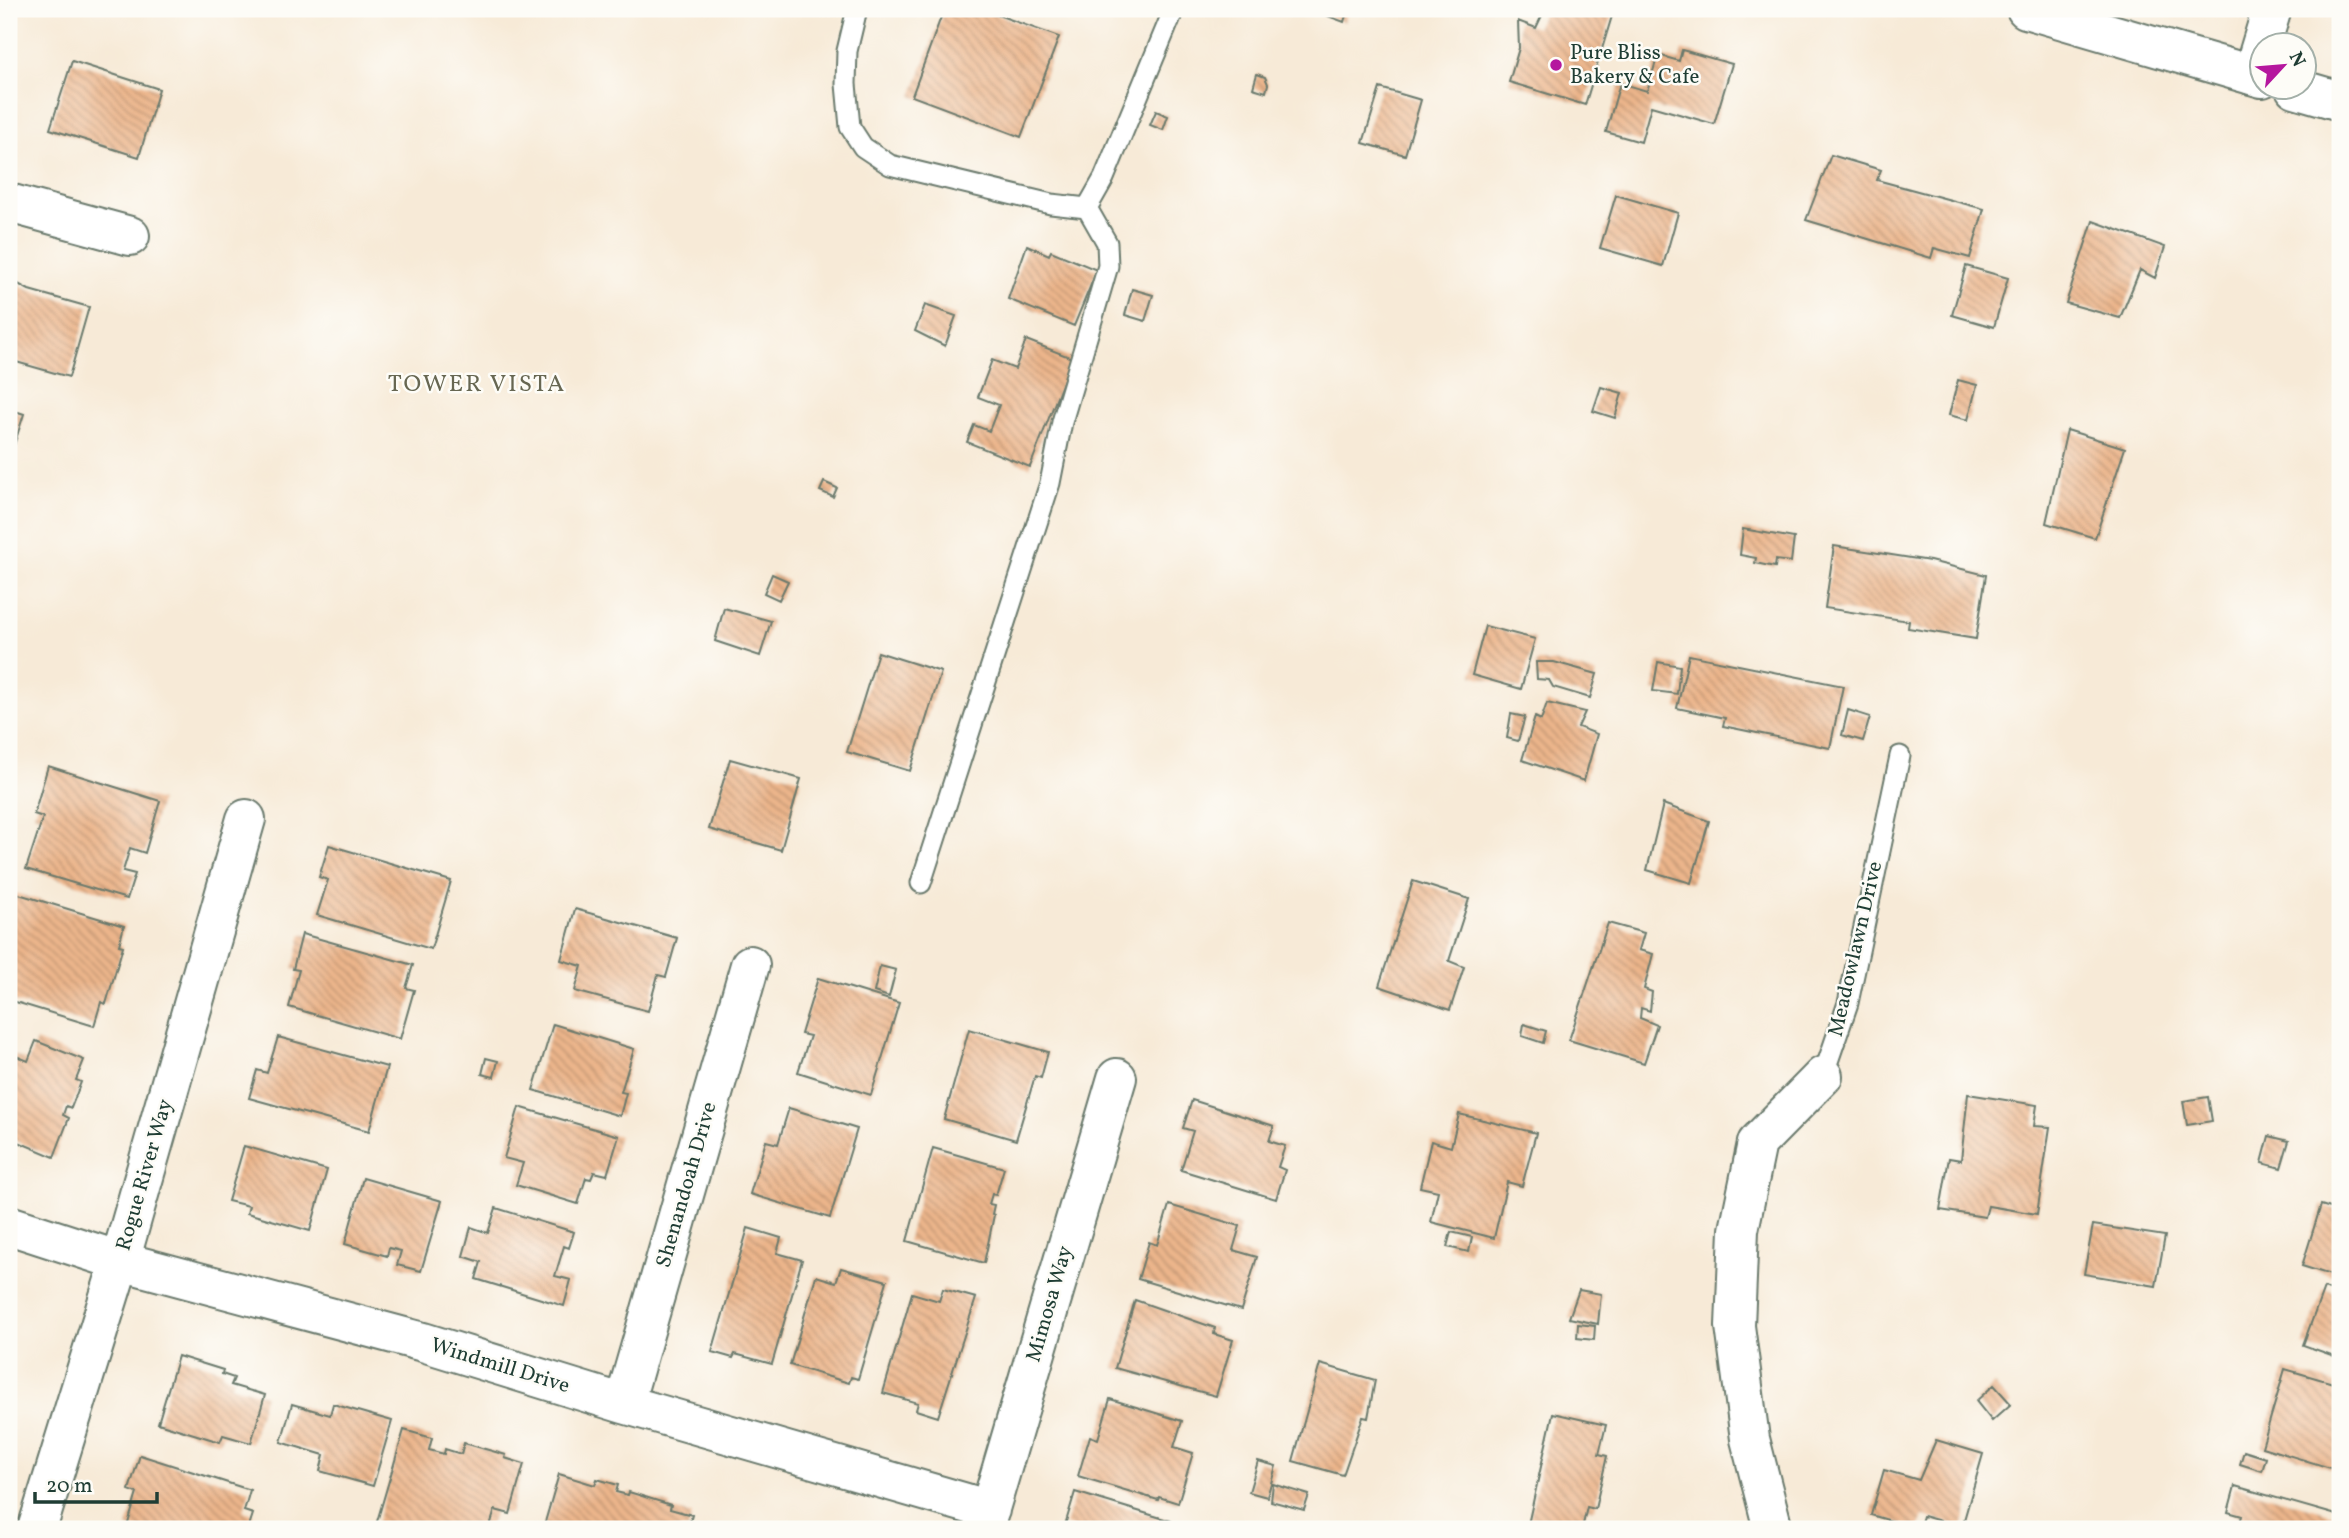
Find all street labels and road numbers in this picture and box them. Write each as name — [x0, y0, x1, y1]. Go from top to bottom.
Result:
street label: Meadowlawn Drive — [1822, 858, 1890, 1039]
street label: Rogue River Way — [109, 1095, 181, 1254]
street label: Shenandoah Drive — [649, 1099, 725, 1271]
street label: Mimosa Way — [1020, 1242, 1081, 1365]
street label: Windmill Drive — [427, 1331, 573, 1401]

